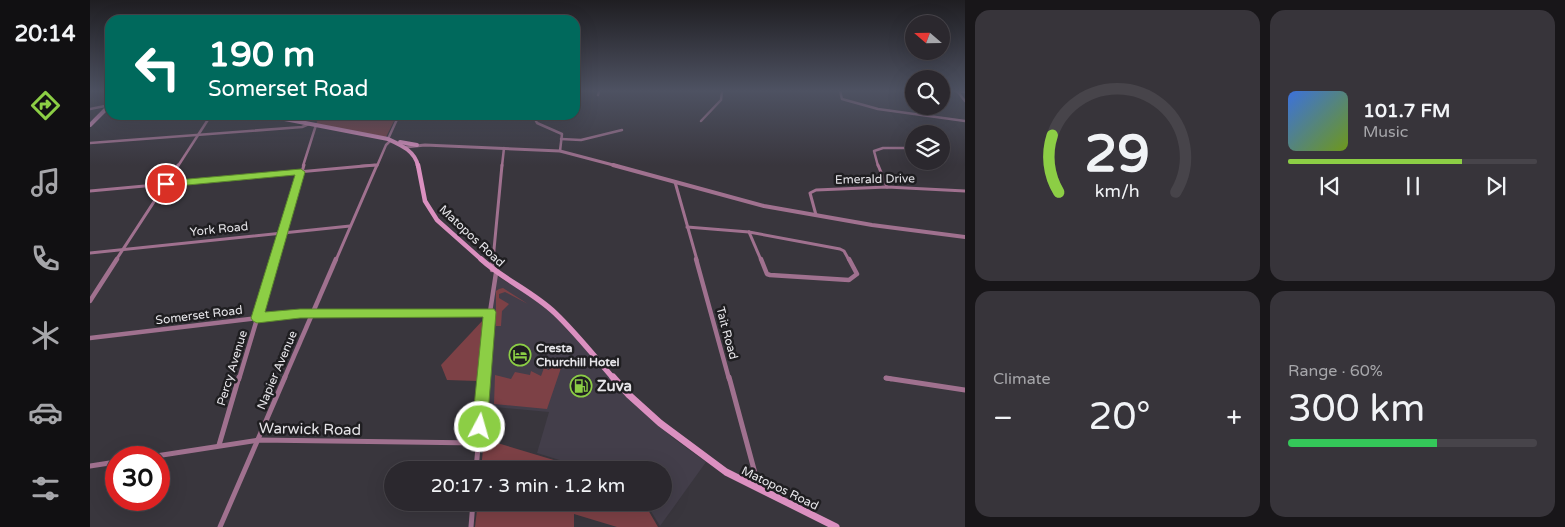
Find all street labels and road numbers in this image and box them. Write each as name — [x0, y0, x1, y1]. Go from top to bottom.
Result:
street label: Emerald Drive — [835, 171, 915, 187]
street label: Matopos Road — [437, 202, 507, 270]
street label: York Road — [189, 219, 249, 239]
street label: Somerset Road — [155, 303, 243, 327]
street label: Tait Road — [713, 305, 741, 361]
street label: Percy Avenue — [214, 328, 250, 407]
street label: Napier Avenue — [254, 328, 300, 412]
street label: Warwick Road — [259, 419, 361, 439]
street label: Matopos Road — [739, 463, 821, 513]

